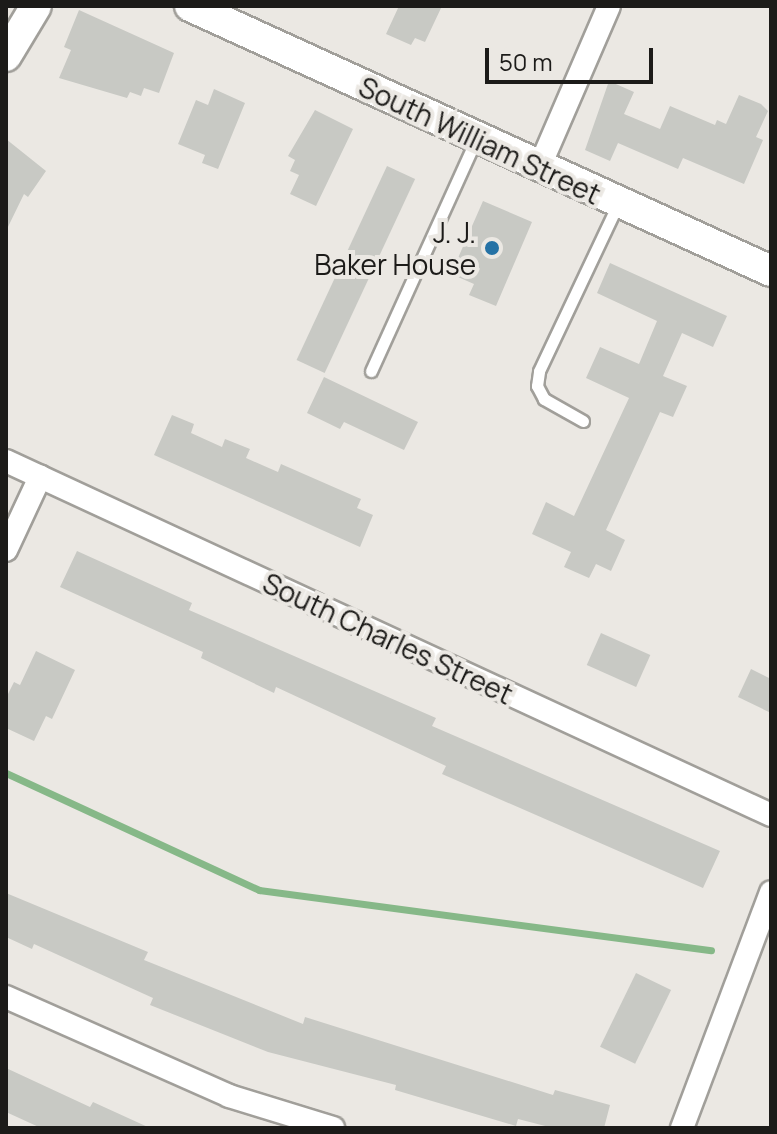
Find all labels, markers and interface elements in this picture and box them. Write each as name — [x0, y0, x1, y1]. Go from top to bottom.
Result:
scale bar — [489, 32, 657, 82]
text: 50 m — [499, 45, 553, 78]
street label: South William Street — [354, 69, 606, 211]
place label: J. J. Baker House — [314, 215, 476, 281]
marker: J. J. Baker House — [483, 239, 501, 257]
street label: South Charles Street — [258, 565, 518, 711]

